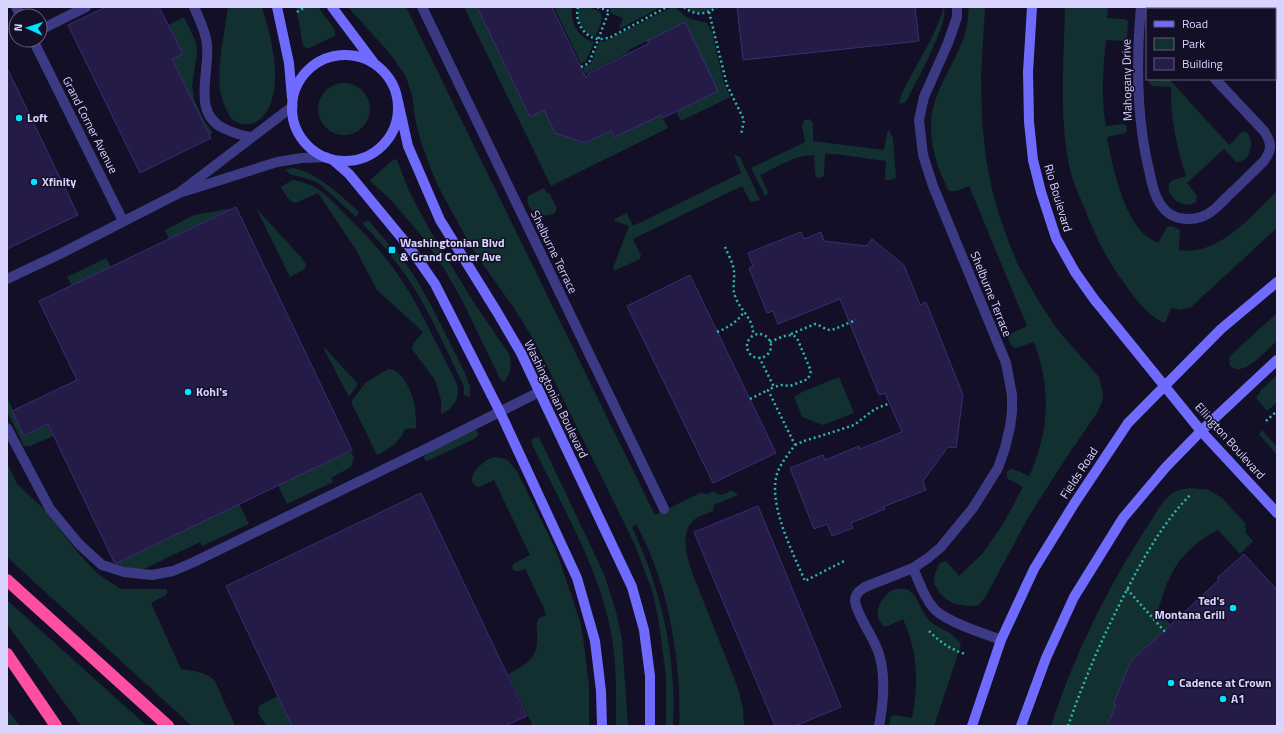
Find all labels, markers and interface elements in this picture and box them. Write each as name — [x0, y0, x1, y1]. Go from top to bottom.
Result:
north arrow — [8, 8, 48, 48]
legend — [1146, 8, 1276, 80]
text: Road — [1182, 14, 1208, 33]
text: N — [10, 23, 26, 32]
text: Park — [1182, 34, 1205, 53]
street label: Mahogany Drive — [1116, 39, 1137, 121]
text: Building — [1182, 54, 1223, 73]
street label: Grand Corner Avenue — [58, 73, 123, 177]
place label: Loft — [27, 108, 48, 127]
marker: Loft — [14, 113, 24, 123]
street label: Rio Boulevard — [1039, 162, 1078, 234]
place label: Xfinity — [42, 172, 76, 191]
marker: Xfinity — [29, 177, 39, 187]
street label: Shelburne Terrace — [526, 207, 583, 297]
place label: Washingtonian Blvd & Grand Corner Ave — [400, 233, 505, 266]
marker: Washingtonian Blvd & Grand Corner Ave — [387, 245, 397, 255]
street label: Shelburne Terrace — [966, 248, 1017, 339]
street label: Washingtonian Boulevard — [520, 336, 593, 461]
place label: Kohl's — [196, 382, 228, 401]
marker: Kohl's — [183, 387, 193, 397]
street label: Ellington Boulevard — [1191, 398, 1270, 483]
street label: Fields Road — [1055, 443, 1102, 502]
place label: Ted's Montana Grill — [1154, 591, 1225, 624]
marker: Ted's Montana Grill — [1228, 603, 1238, 613]
place label: Cadence at Crown — [1179, 673, 1271, 692]
marker: Cadence at Crown — [1166, 678, 1176, 688]
place label: A1 — [1231, 689, 1245, 708]
marker: A1 — [1218, 694, 1228, 704]

